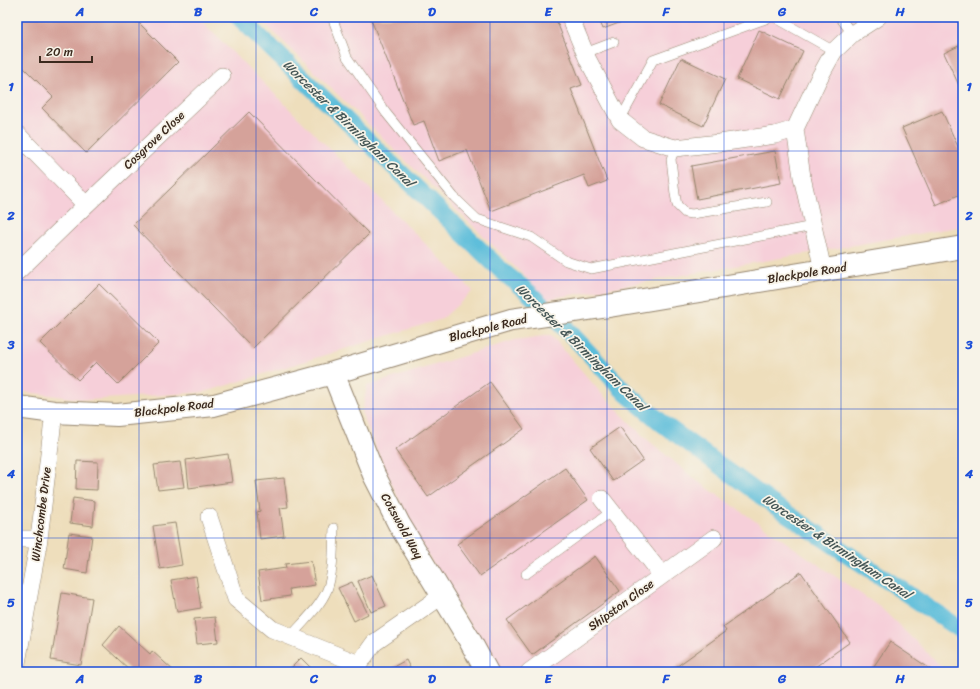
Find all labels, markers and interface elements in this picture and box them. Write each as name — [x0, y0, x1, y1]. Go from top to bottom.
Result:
text: A — [75, 0, 84, 23]
text: B — [194, 0, 203, 23]
text: C — [309, 0, 319, 23]
text: D — [428, 0, 436, 23]
text: E — [544, 0, 553, 23]
text: F — [661, 0, 670, 23]
text: G — [777, 0, 787, 23]
text: H — [894, 0, 905, 23]
scale bar — [40, 38, 92, 64]
text: 20 m — [46, 41, 73, 63]
water label: Worcester & Birmingham Canal — [277, 54, 422, 195]
text: 1 — [8, 75, 14, 98]
text: 1 — [966, 75, 972, 98]
street label: Cosgrove Close — [118, 105, 190, 175]
text: 2 — [6, 204, 15, 227]
text: 2 — [964, 204, 973, 227]
street label: Blackpole Road — [766, 256, 849, 290]
water label: Worcester & Birmingham Canal — [510, 278, 655, 419]
street label: Blackpole Road — [447, 308, 530, 348]
text: 3 — [6, 333, 15, 356]
text: 3 — [964, 333, 973, 356]
street label: Blackpole Road — [133, 392, 216, 424]
text: 4 — [6, 462, 16, 485]
text: 4 — [964, 462, 974, 485]
street label: Winchcombe Drive — [24, 465, 58, 563]
water label: Worcester & Birmingham Canal — [757, 488, 919, 607]
street label: Cotswold Way — [375, 489, 430, 564]
street label: Shipston Close — [583, 573, 659, 637]
text: 5 — [7, 591, 15, 614]
text: 5 — [965, 591, 973, 614]
text: A — [75, 667, 84, 689]
text: B — [194, 667, 203, 689]
text: C — [309, 667, 319, 689]
text: D — [428, 667, 436, 689]
text: E — [544, 667, 553, 689]
text: F — [661, 667, 670, 689]
text: G — [777, 667, 787, 689]
text: H — [894, 667, 905, 689]

